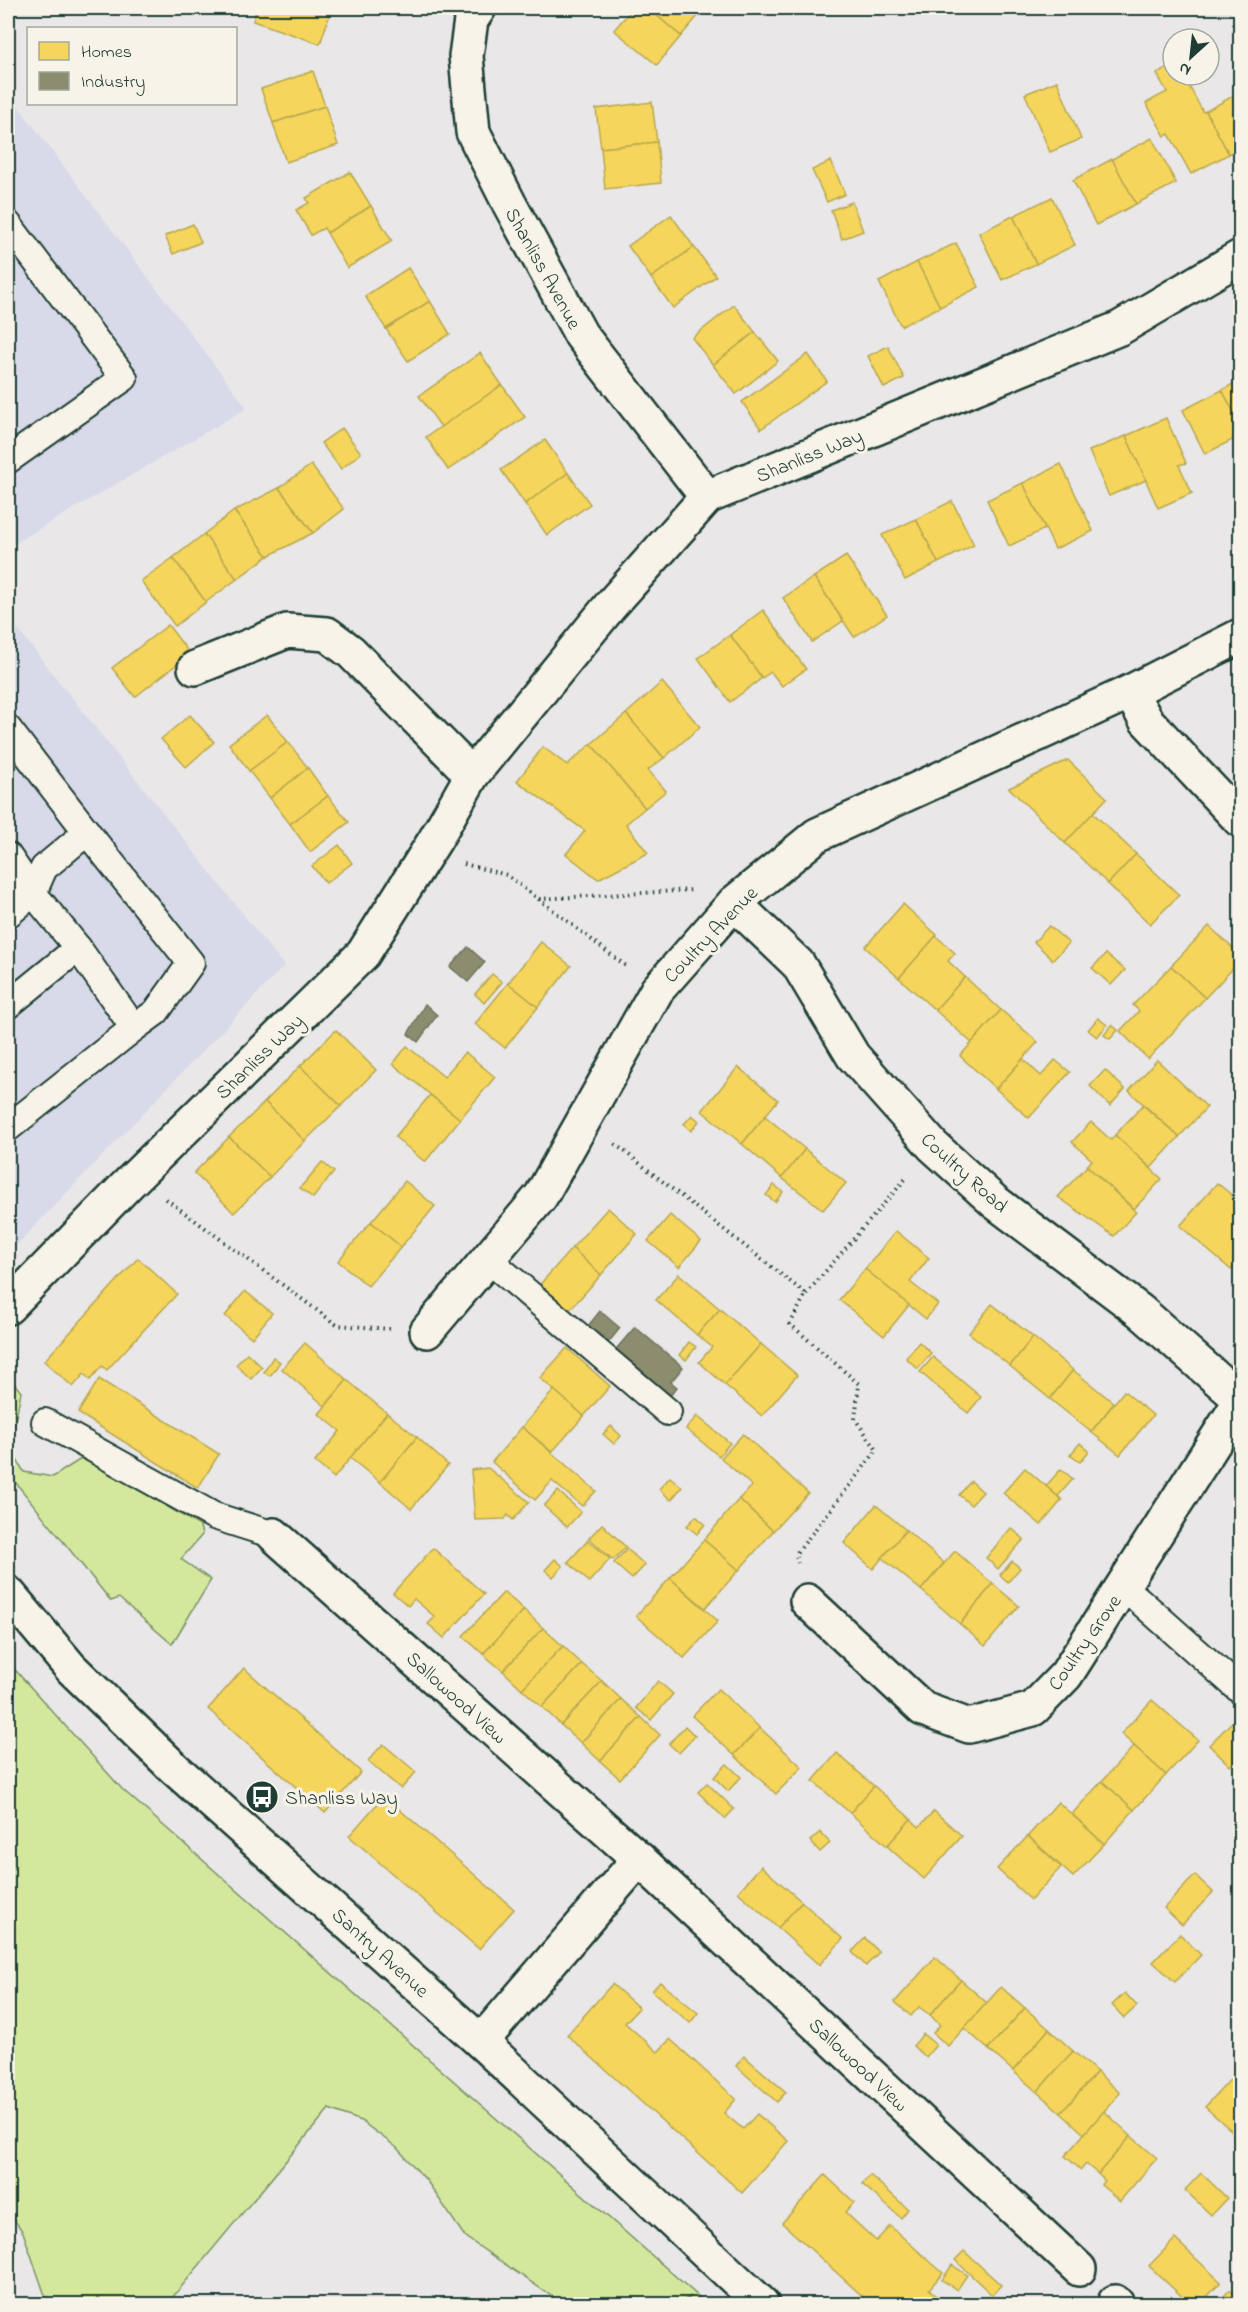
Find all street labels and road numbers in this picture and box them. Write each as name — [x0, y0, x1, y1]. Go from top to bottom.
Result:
street label: Shanliss Avenue — [496, 203, 587, 335]
street label: Shanliss Way — [752, 423, 868, 492]
street label: Coultry Avenue — [658, 881, 766, 991]
street label: Shanliss Way — [210, 1008, 311, 1107]
street label: Coultry Road — [913, 1127, 1013, 1221]
street label: Coultry Grove — [1042, 1589, 1130, 1697]
street label: Sallowood View — [399, 1646, 512, 1752]
street label: Santry Avenue — [324, 1902, 435, 2006]
street label: Sallowood View — [801, 2012, 914, 2120]

